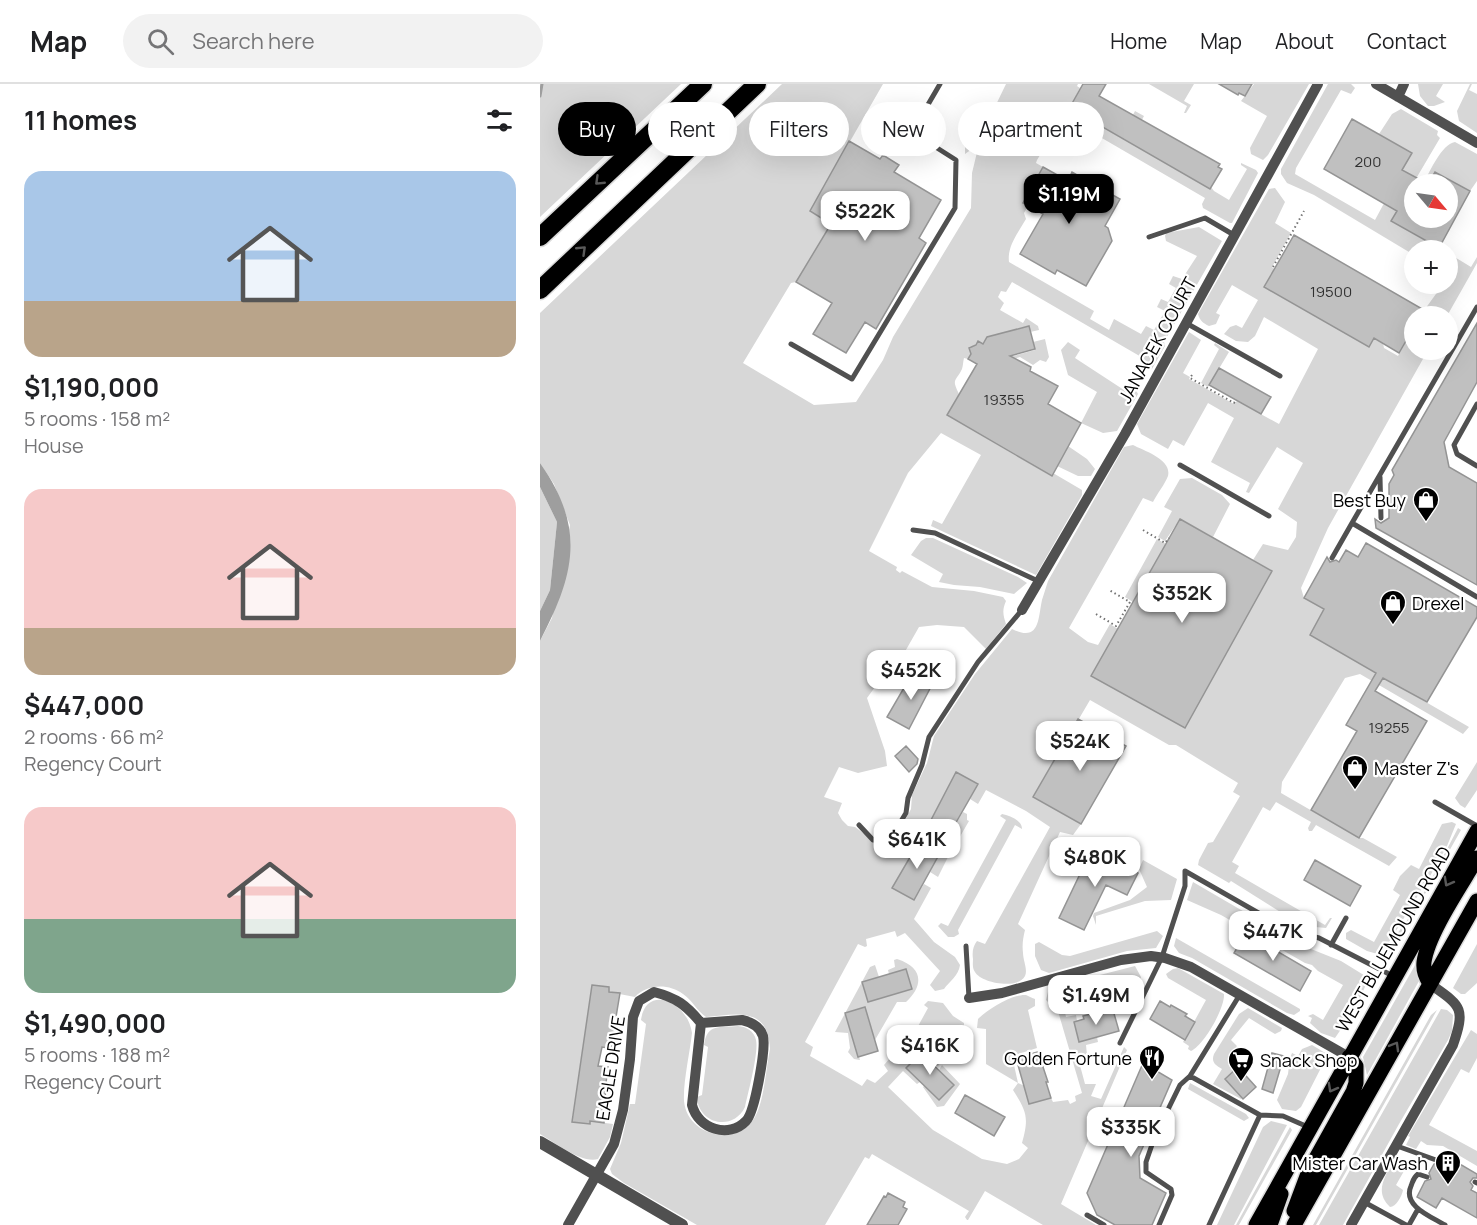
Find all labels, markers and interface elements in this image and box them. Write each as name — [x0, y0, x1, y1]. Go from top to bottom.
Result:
search box — [123, 14, 543, 68]
text: Map — [30, 22, 87, 60]
icon: search — [144, 25, 177, 58]
text: Search here — [192, 26, 315, 56]
text: Home — [1110, 27, 1167, 55]
text: Map — [1200, 27, 1242, 55]
text: About — [1275, 27, 1334, 55]
text: Contact — [1367, 27, 1447, 55]
text: 11 homes — [24, 102, 137, 138]
chip: Buy — [558, 102, 636, 156]
chip: Rent — [648, 102, 737, 156]
chip: Filters — [749, 102, 849, 156]
chip: New — [861, 102, 946, 156]
chip: Apartment — [958, 102, 1104, 156]
icon: filters — [483, 104, 516, 137]
house number: 200 — [1355, 151, 1381, 172]
one-way arrow — [595, 174, 605, 185]
pin: $1.19M — [1020, 174, 1118, 225]
north arrow — [1404, 174, 1458, 228]
map controls — [1404, 174, 1458, 360]
text: $1.19M — [1038, 180, 1100, 207]
pin: $522K — [823, 191, 907, 242]
text: $522K — [835, 197, 895, 224]
icon: home — [216, 210, 324, 318]
button: + — [1404, 240, 1458, 294]
one-way arrow — [575, 246, 586, 257]
street label: JANACEK COURT — [1112, 273, 1202, 407]
house number: 19500 — [1310, 281, 1352, 302]
button: − — [1404, 306, 1458, 360]
text: $1,190,000 — [24, 369, 159, 405]
house number: 19355 — [984, 389, 1024, 410]
text: 5 rooms · 158 m² — [24, 405, 170, 432]
text: House — [24, 432, 84, 459]
shop icon: Best Buy — [1411, 485, 1441, 523]
place label: Best Buy — [1333, 488, 1406, 512]
icon: home — [216, 528, 324, 636]
pin: $352K — [1140, 573, 1224, 624]
text: $352K — [1152, 579, 1212, 606]
shop icon: Drexel — [1378, 588, 1408, 626]
place label: Drexel — [1412, 591, 1464, 615]
pin: $452K — [869, 650, 953, 701]
text: $452K — [881, 656, 941, 683]
text: $447,000 — [24, 687, 144, 723]
house number: 19255 — [1368, 717, 1410, 738]
pin: $524K — [1038, 721, 1122, 772]
text: 2 rooms · 66 m² — [24, 723, 164, 750]
text: $524K — [1050, 727, 1110, 754]
text: Regency Court — [24, 750, 162, 777]
shop icon: Master Z's — [1340, 753, 1370, 791]
place label: Master Z's — [1374, 756, 1459, 780]
pin: $641K — [875, 819, 959, 870]
text: $641K — [888, 825, 946, 852]
pin: $480K — [1053, 837, 1137, 888]
street label: WEST BLUEMOUND ROAD — [1330, 842, 1456, 1036]
text: $480K — [1063, 843, 1127, 870]
icon: home — [216, 846, 324, 954]
one-way arrow — [1444, 875, 1455, 886]
pin: $447K — [1231, 911, 1315, 962]
text: $447K — [1243, 917, 1303, 944]
pin: $1.49M — [1047, 975, 1145, 1026]
text: $1.49M — [1062, 981, 1130, 1008]
text: $1,490,000 — [24, 1005, 166, 1041]
street label: EAGLE DRIVE — [590, 1014, 630, 1122]
pin: $416K — [888, 1025, 972, 1076]
text: $416K — [901, 1031, 959, 1058]
text: 5 rooms · 188 m² — [24, 1041, 170, 1068]
one-way arrow — [1388, 1042, 1399, 1052]
restaurant icon: Golden Fortune — [1137, 1043, 1167, 1081]
supermarket icon: Snack Shop — [1226, 1045, 1256, 1083]
place label: Golden Fortune — [1004, 1046, 1132, 1070]
place label: Snack Shop — [1260, 1048, 1357, 1072]
text: Regency Court — [24, 1068, 162, 1095]
one-way arrow — [1328, 1082, 1339, 1092]
pin: $335K — [1089, 1107, 1173, 1158]
text: $335K — [1101, 1113, 1161, 1140]
building icon: Mister Car Wash — [1433, 1148, 1463, 1186]
place label: Mister Car Wash — [1293, 1151, 1428, 1175]

